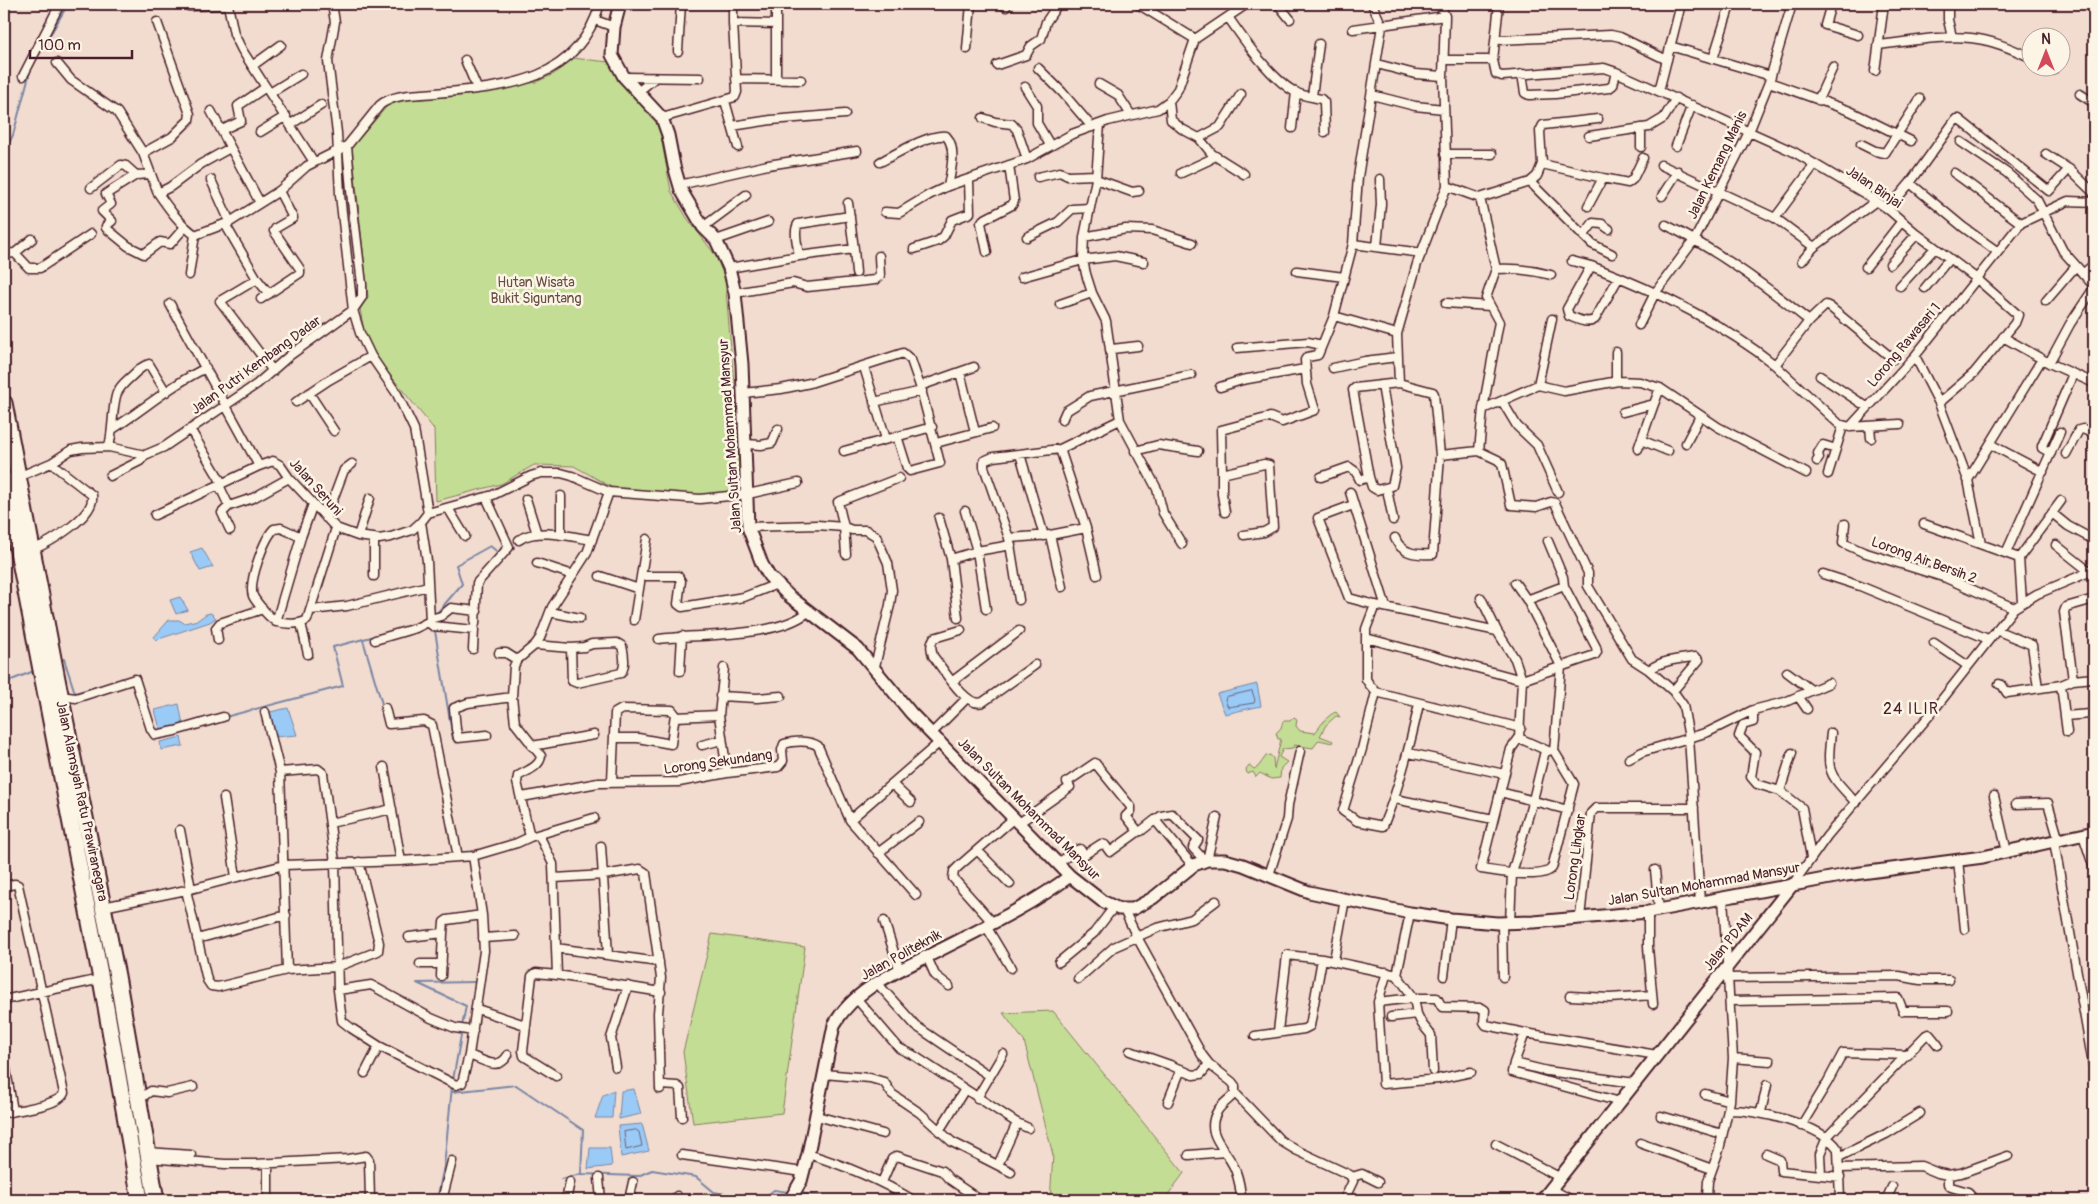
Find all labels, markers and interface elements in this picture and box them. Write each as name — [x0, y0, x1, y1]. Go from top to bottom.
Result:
scale bar — [30, 28, 132, 60]
north arrow — [2020, 28, 2070, 78]
text: N — [2041, 31, 2051, 48]
text: 100 m — [38, 36, 81, 55]
street label: Jalan Kemang Manis — [1683, 108, 1751, 222]
street label: Jalan Binjai — [1843, 162, 1906, 212]
park label: Hutan Wisata Bukit Siguntang — [490, 274, 582, 307]
street label: Lorong Rawasari 1 — [1864, 299, 1944, 391]
street label: Jalan Putri Kembang Dadar — [188, 312, 324, 418]
street label: Jalan Sultan Mohammad Mansyur — [715, 338, 745, 534]
street label: Jalan Seruni — [286, 455, 346, 519]
street label: Lorong Air Bersih 2 — [1869, 533, 1979, 587]
street label: Jalan Alamsyah Ratu Prawiranegara — [52, 699, 112, 903]
district label: 24 ILIR — [1883, 699, 1939, 719]
street label: Jalan Sultan Mohammad Mansyur — [954, 734, 1104, 884]
street label: Lorong Sekundang — [663, 746, 773, 778]
street label: Lorong Lihgkar — [1561, 813, 1589, 901]
street label: Jalan Sultan Mohammad Mansyur — [1607, 859, 1801, 909]
street label: Jalan PDAM — [1700, 910, 1756, 974]
street label: Jalan Politeknik — [858, 926, 944, 984]

